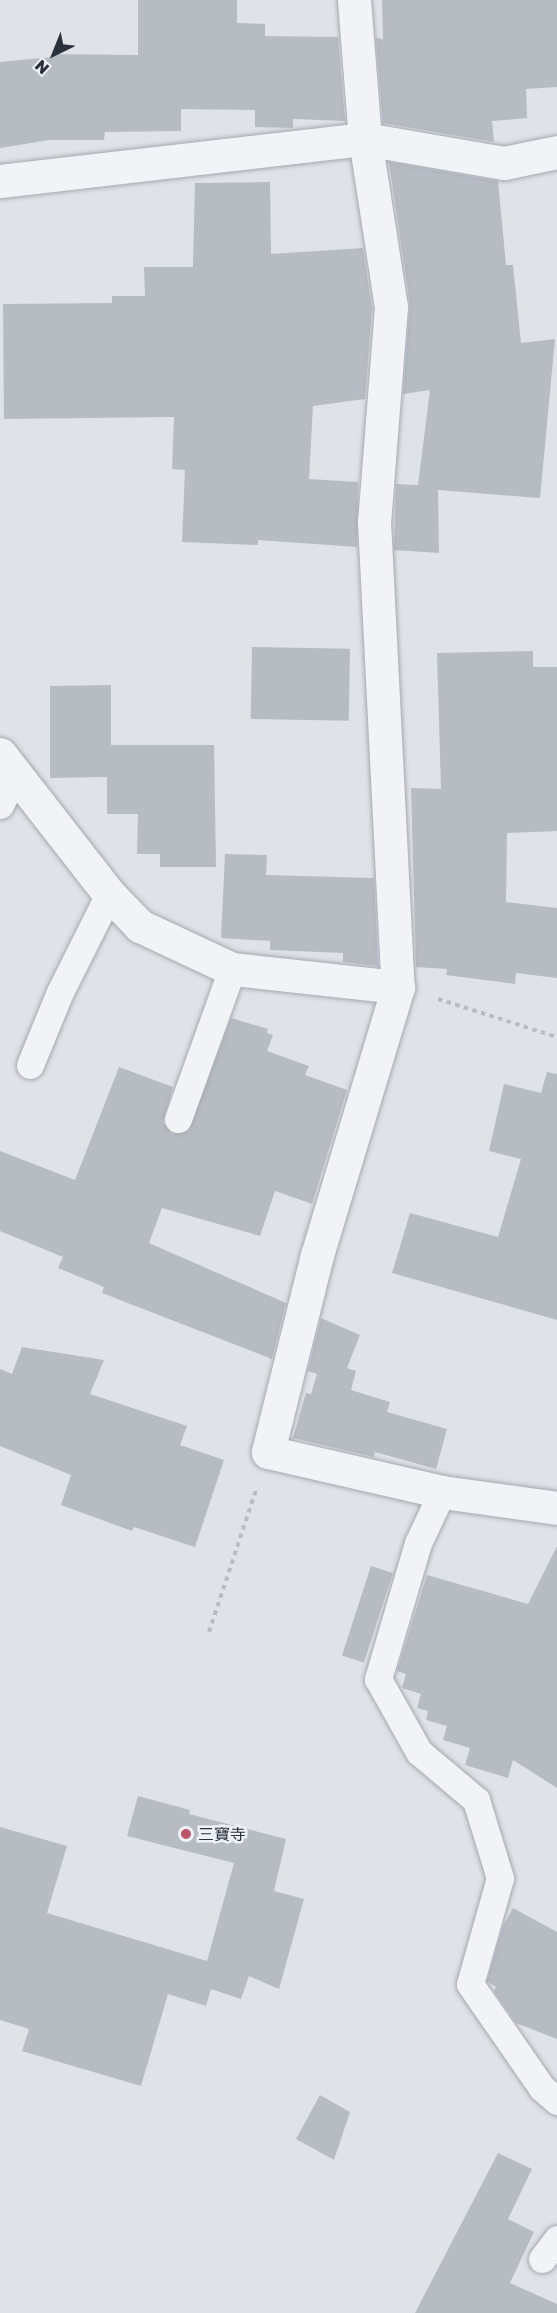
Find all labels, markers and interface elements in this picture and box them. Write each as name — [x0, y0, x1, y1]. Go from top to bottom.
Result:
north arrow — [24, 24, 84, 84]
text: N — [30, 56, 53, 79]
place label: 三寶寺 — [198, 1824, 246, 1844]
marker: 三寶寺 — [179, 1827, 193, 1841]

